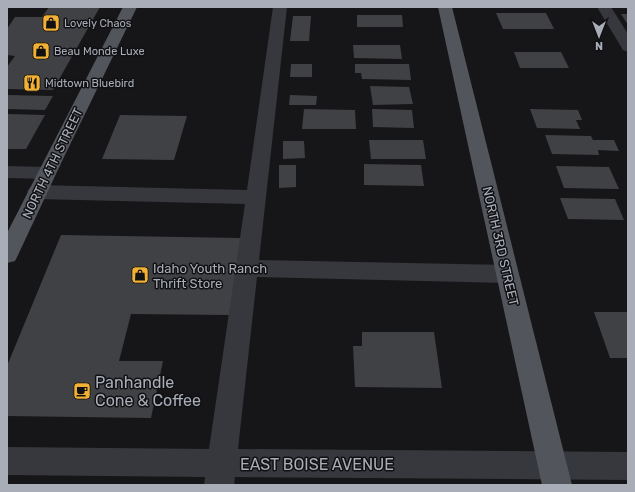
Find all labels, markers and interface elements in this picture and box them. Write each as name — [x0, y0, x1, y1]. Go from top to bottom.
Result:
shop icon: Lovely Chaos — [41, 13, 61, 33]
north arrow — [579, 16, 619, 56]
place label: Lovely Chaos — [64, 17, 132, 30]
text: N — [595, 39, 603, 52]
shop icon: Beau Monde Luxe — [31, 41, 51, 61]
place label: Beau Monde Luxe — [54, 45, 145, 58]
restaurant icon: Midtown Bluebird — [22, 73, 42, 93]
place label: Midtown Bluebird — [45, 77, 134, 90]
street label: NORTH 4TH STREET — [19, 105, 86, 221]
street label: NORTH 3RD STREET — [479, 185, 522, 308]
place label: Idaho Youth Ranch Thrift Store — [153, 261, 267, 291]
shop icon: Idaho Youth Ranch Thrift Store — [130, 265, 150, 285]
place label: Panhandle Cone & Coffee — [95, 373, 201, 410]
cafe icon: Panhandle Cone & Coffee — [72, 381, 92, 401]
street label: EAST BOISE AVENUE — [240, 455, 394, 474]

